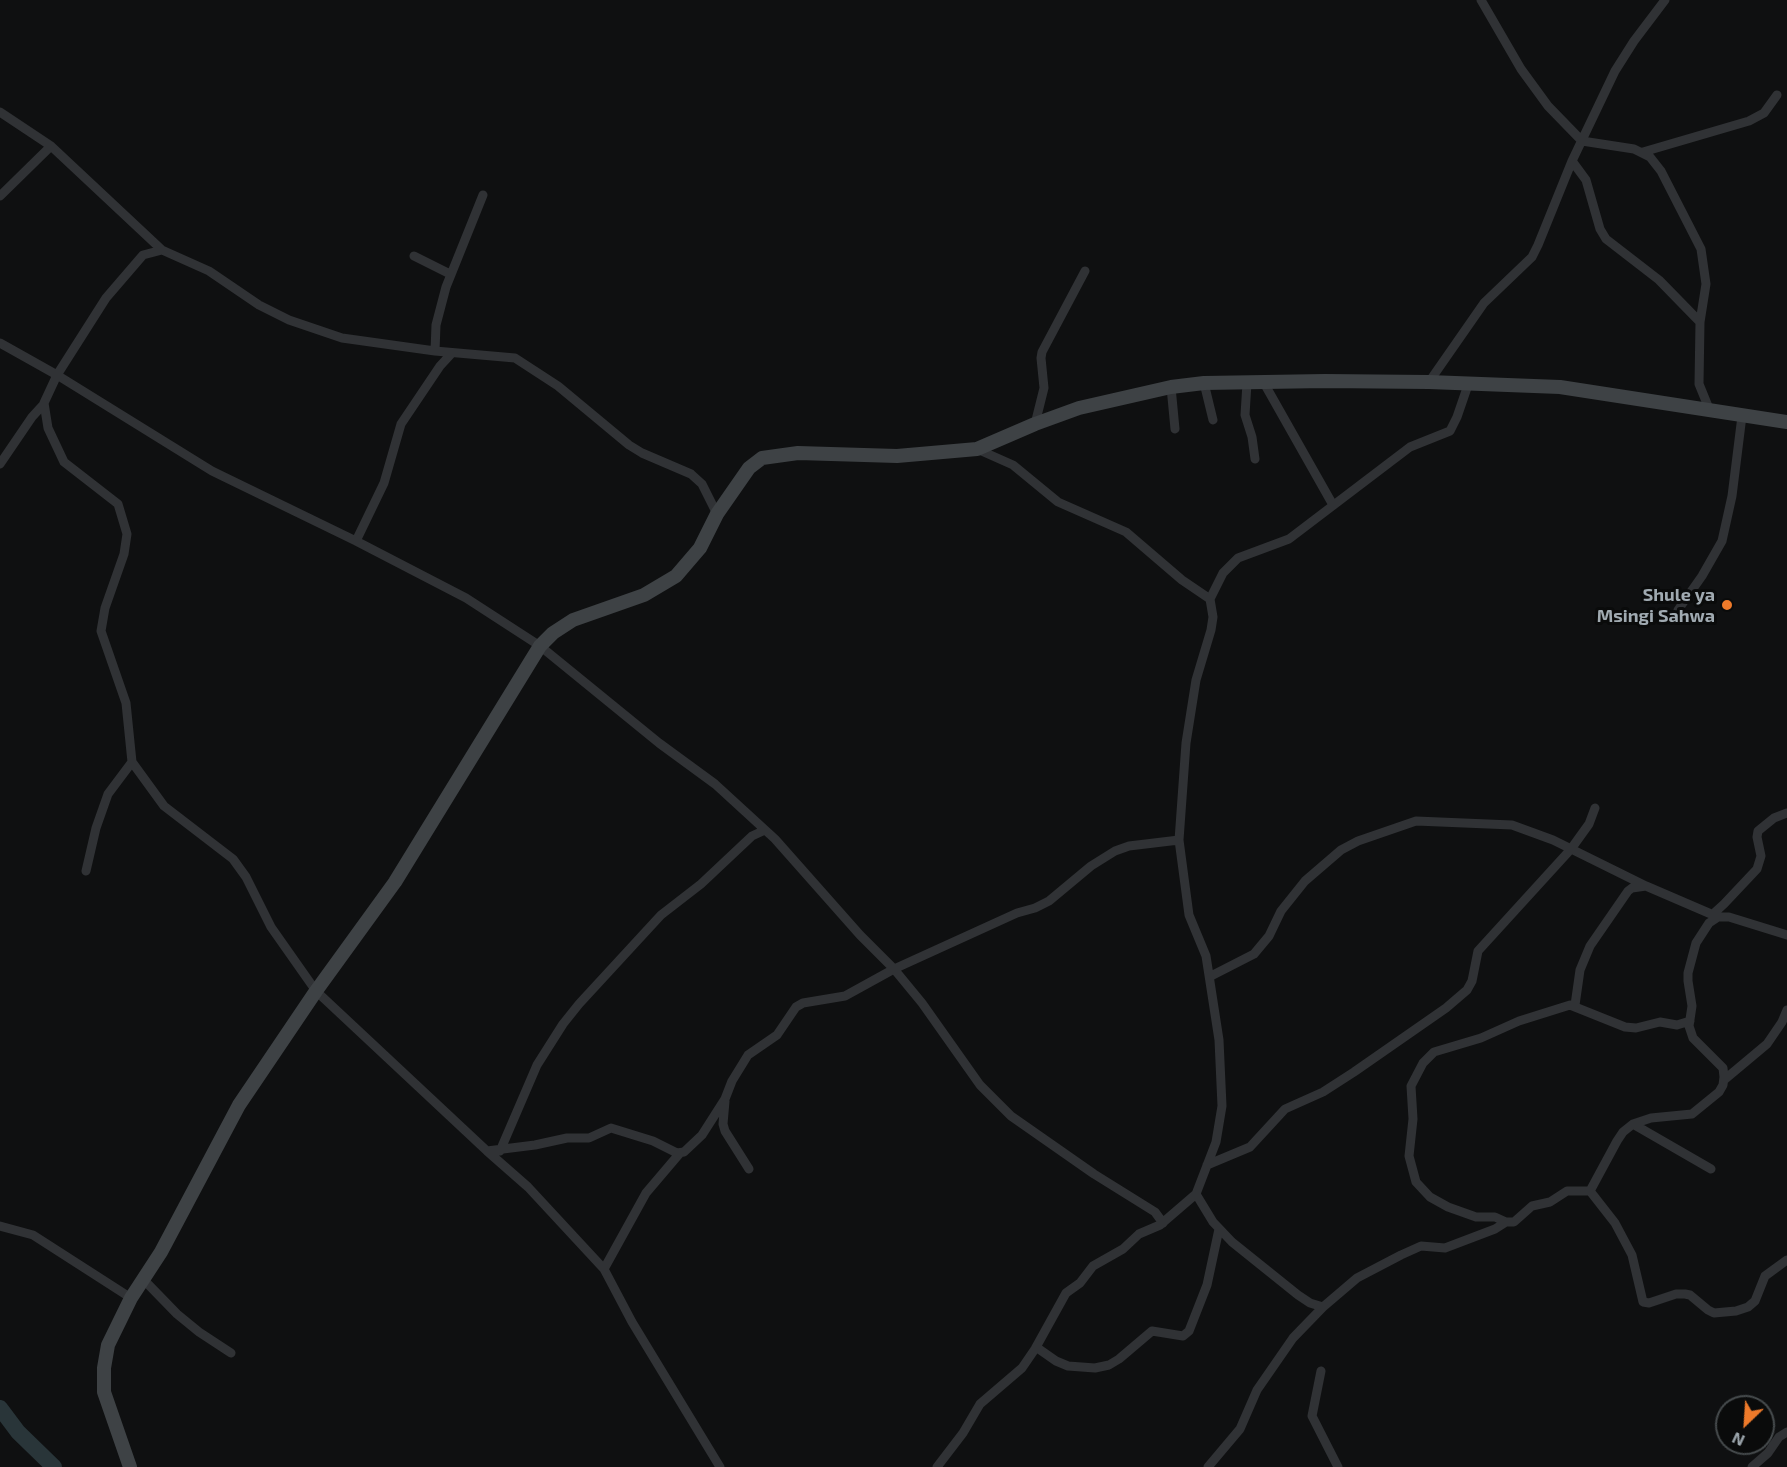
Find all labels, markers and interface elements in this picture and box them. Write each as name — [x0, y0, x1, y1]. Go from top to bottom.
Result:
place label: Shule ya Msingi Sahwa — [1597, 584, 1715, 626]
marker: Shule ya Msingi Sahwa — [1720, 598, 1734, 612]
north arrow — [1715, 1395, 1775, 1455]
text: N — [1729, 1429, 1747, 1451]

